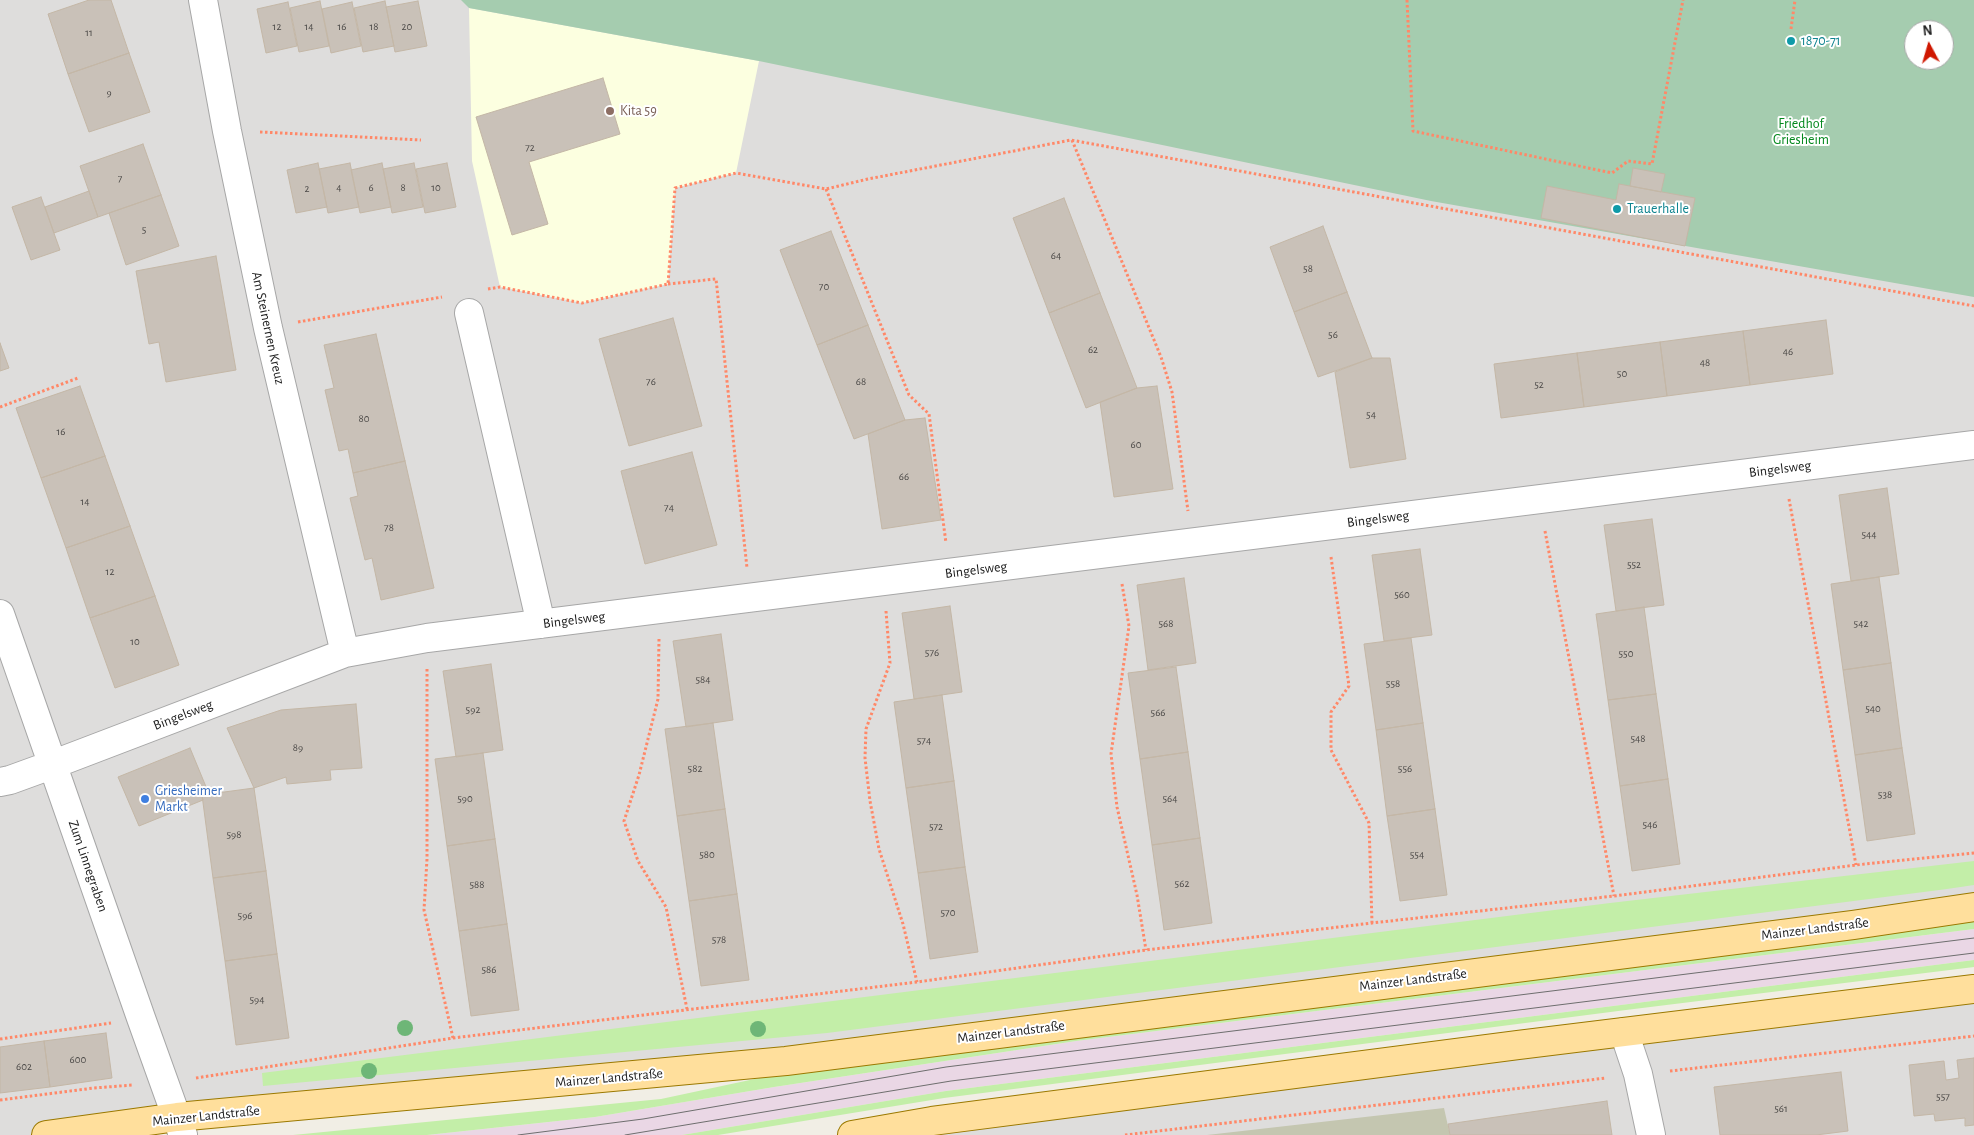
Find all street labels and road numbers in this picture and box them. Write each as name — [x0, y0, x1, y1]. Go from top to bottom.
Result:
street label: Am Steinernen Kreuz — [248, 270, 288, 386]
street label: Bingelsweg — [1748, 457, 1812, 481]
street label: Bingelsweg — [1346, 507, 1410, 531]
street label: Bingelsweg — [944, 558, 1008, 582]
street label: Bingelsweg — [542, 608, 606, 632]
street label: Bingelsweg — [151, 696, 215, 734]
street label: Zum Linnegraben — [64, 818, 112, 914]
street label: Mainzer Landstraße — [1760, 914, 1870, 944]
street label: Mainzer Landstraße — [1358, 965, 1468, 995]
street label: Mainzer Landstraße — [956, 1017, 1066, 1047]
street label: Mainzer Landstraße — [554, 1065, 664, 1091]
street label: Mainzer Landstraße — [151, 1102, 261, 1130]

